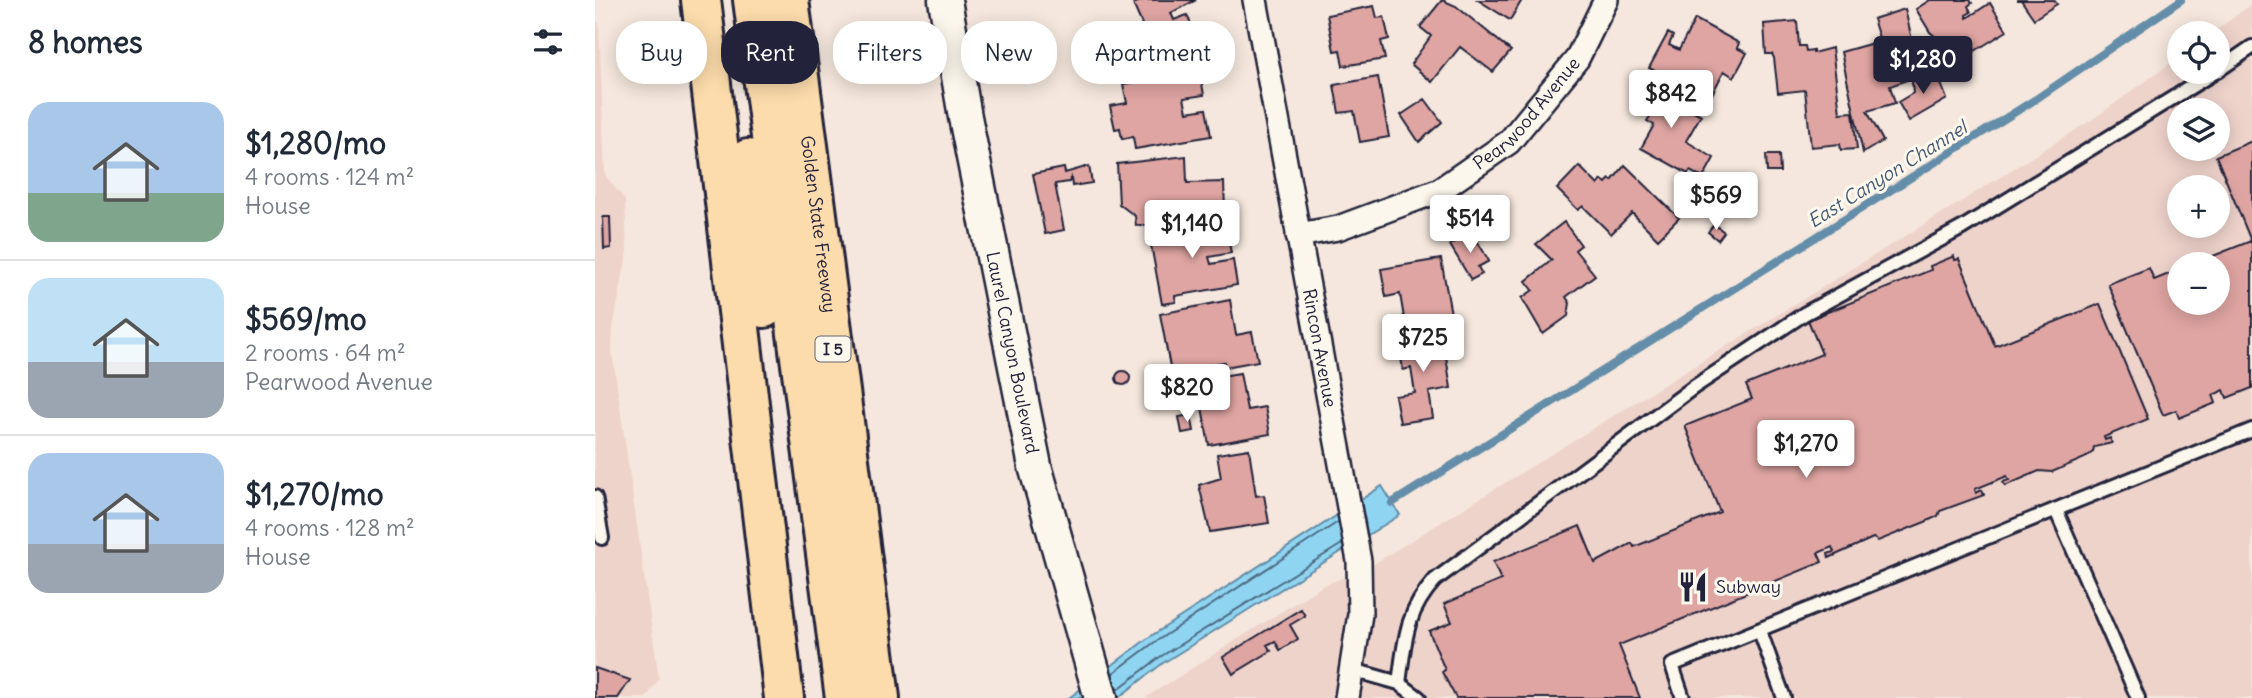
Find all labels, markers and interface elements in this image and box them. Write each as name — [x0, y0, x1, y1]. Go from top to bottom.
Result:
chip: Buy — [616, 21, 707, 84]
chip: Rent — [721, 21, 819, 84]
chip: Filters — [833, 21, 947, 84]
chip: New — [961, 21, 1057, 84]
chip: Apartment — [1071, 21, 1235, 84]
map controls — [2167, 21, 2230, 315]
button: locate — [2167, 21, 2230, 84]
text: 8 homes — [28, 23, 143, 61]
icon: filters — [529, 23, 567, 61]
pin: $1,280 — [1866, 36, 1980, 96]
text: $1,280 — [1889, 44, 1957, 73]
street label: Pearwood Avenue — [1468, 52, 1585, 174]
pin: $842 — [1630, 71, 1712, 130]
text: $842 — [1645, 78, 1697, 107]
button: layers — [2167, 98, 2230, 161]
water label: East Canyon Channel — [1803, 114, 1973, 233]
text: $1,280/mo — [245, 124, 386, 162]
icon: home — [84, 130, 168, 214]
street label: Golden State Freeway — [796, 134, 842, 314]
text: 4 rooms · 124 m² — [245, 162, 414, 191]
pin: $569 — [1675, 173, 1757, 232]
button: + — [2167, 175, 2230, 238]
text: $569 — [1690, 180, 1742, 209]
text: House — [245, 191, 311, 220]
pin: $514 — [1429, 196, 1511, 255]
pin: $1,140 — [1135, 201, 1249, 260]
text: $514 — [1446, 203, 1494, 232]
text: $1,140 — [1161, 208, 1223, 237]
street label: Laurel Canyon Boulevard — [981, 249, 1044, 456]
button: − — [2167, 252, 2230, 315]
street label: Rincon Avenue — [1298, 287, 1342, 409]
text: $569/mo — [245, 300, 367, 338]
icon: home — [84, 306, 168, 390]
pin: $725 — [1382, 314, 1464, 374]
text: $725 — [1398, 322, 1448, 351]
road number: I 5 — [815, 336, 851, 362]
text: 2 rooms · 64 m² — [245, 338, 406, 367]
pin: $820 — [1146, 364, 1228, 424]
text: Pearwood Avenue — [245, 367, 433, 396]
text: $820 — [1160, 372, 1214, 401]
pin: $1,270 — [1749, 420, 1863, 480]
text: $1,270 — [1773, 428, 1839, 457]
text: $1,270/mo — [245, 475, 384, 513]
icon: home — [84, 481, 168, 565]
text: 4 rooms · 128 m² — [245, 513, 415, 542]
text: House — [245, 542, 311, 571]
restaurant icon: Subway — [1676, 570, 1710, 604]
place label: Subway — [1716, 575, 1781, 598]

